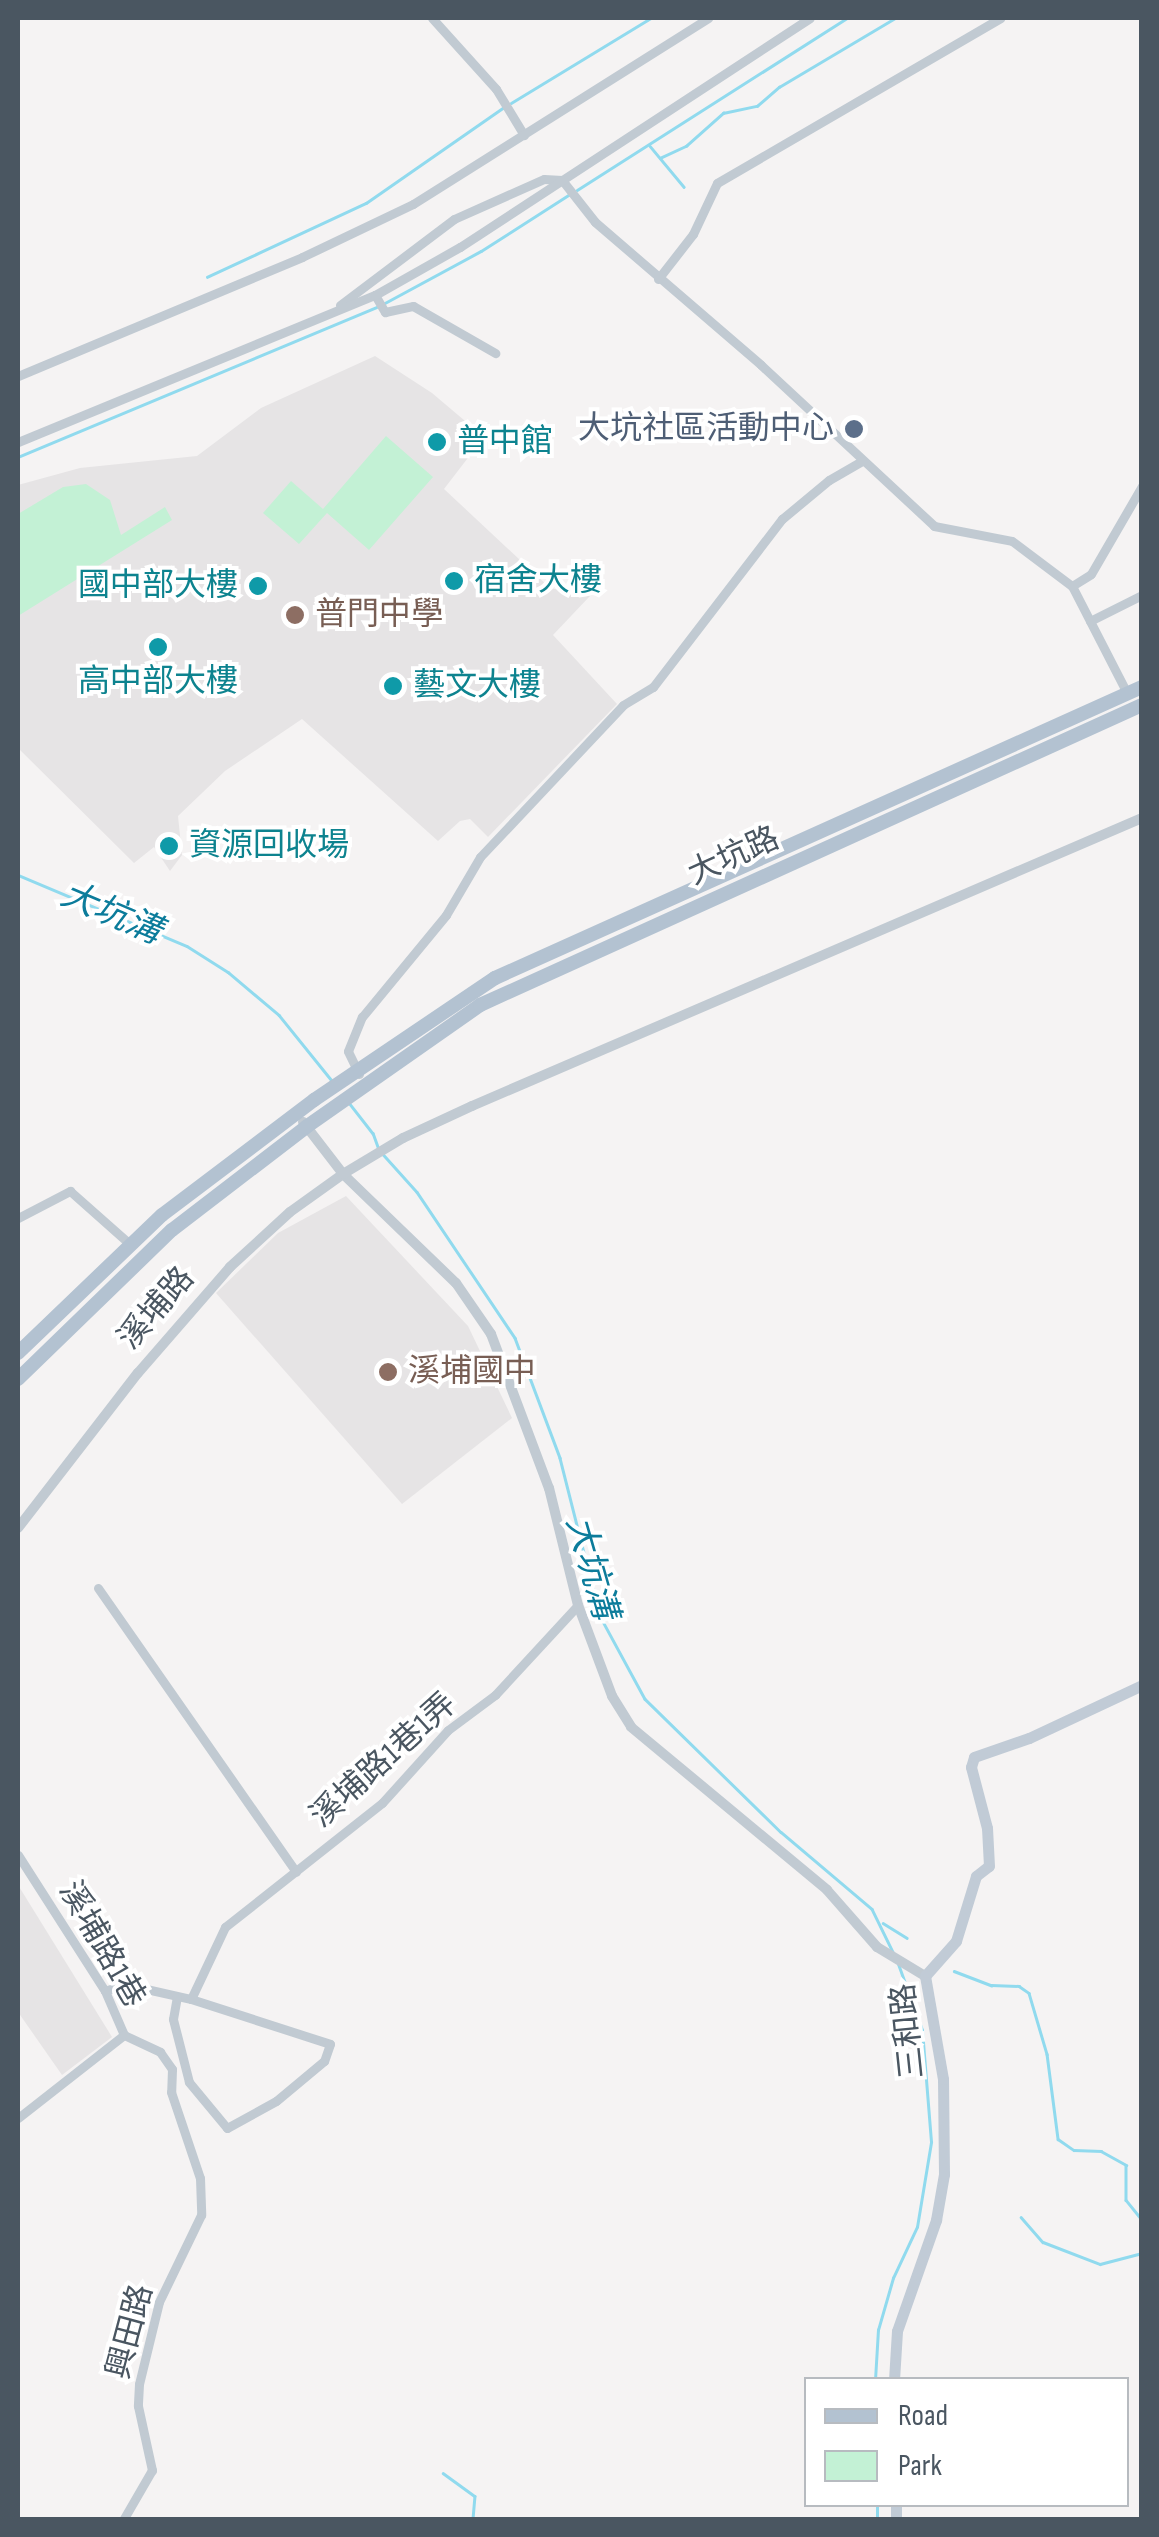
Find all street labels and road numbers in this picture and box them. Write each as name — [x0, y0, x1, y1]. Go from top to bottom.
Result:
street label: 大坑路 — [682, 820, 786, 894]
street label: 溪埔路 — [111, 1260, 203, 1358]
street label: 溪埔路1巷1弄 — [303, 1686, 465, 1836]
street label: 溪埔路1巷 — [50, 1875, 152, 2015]
street label: 三和路 — [885, 1981, 933, 2081]
street label: 興田路 — [100, 2281, 162, 2383]

